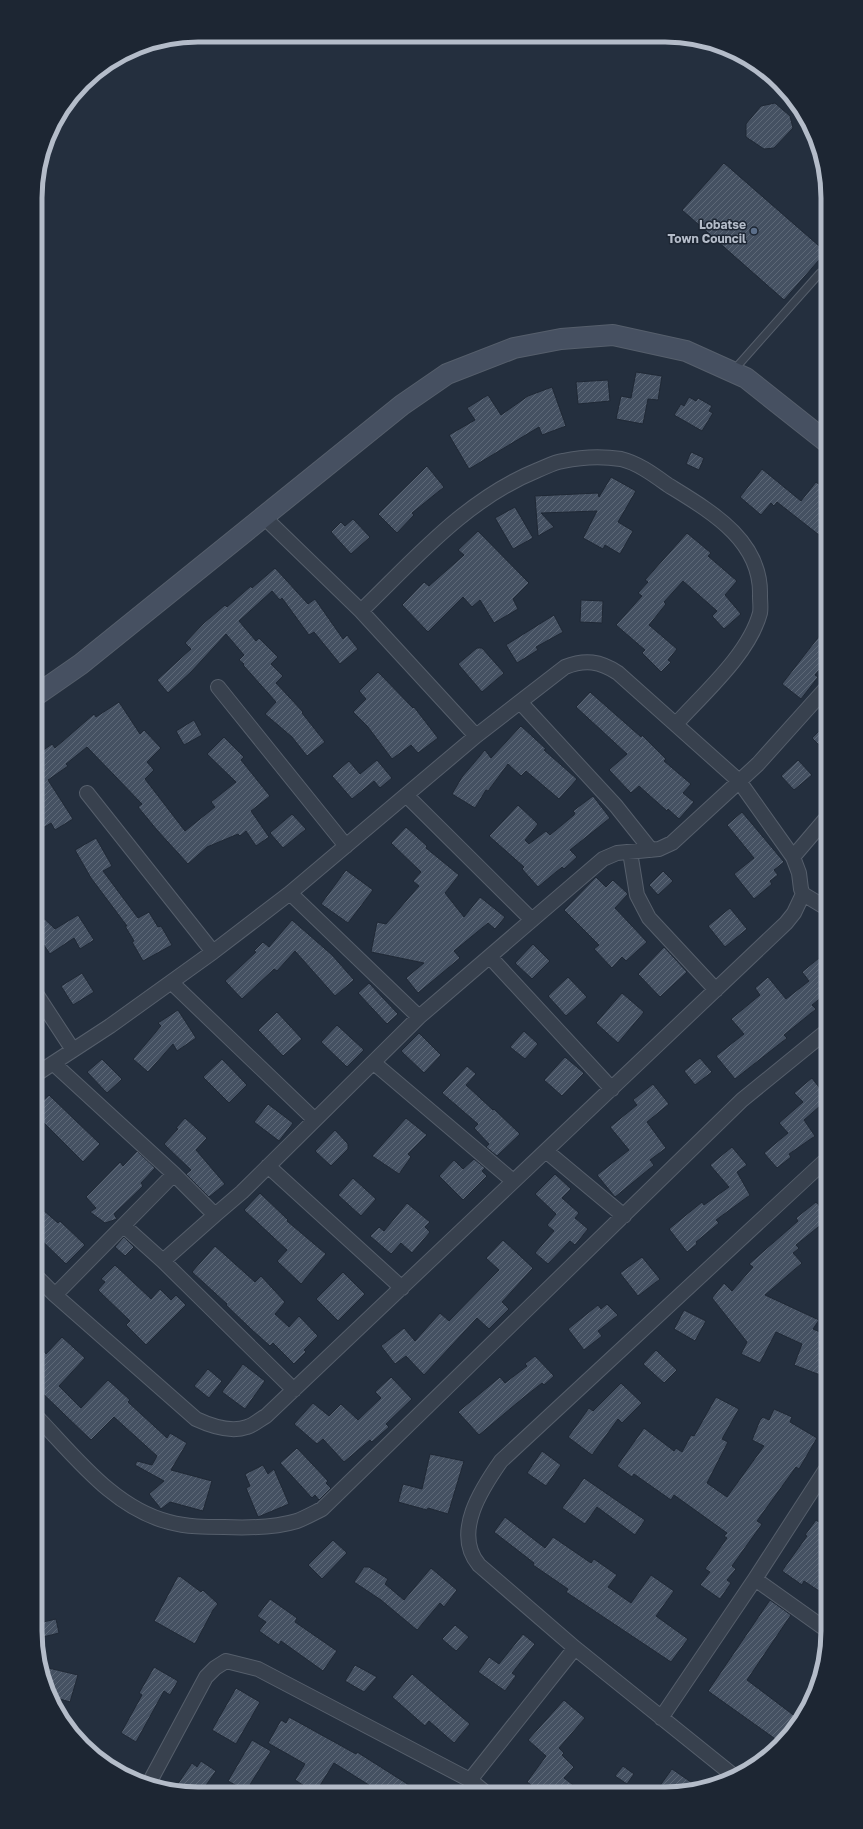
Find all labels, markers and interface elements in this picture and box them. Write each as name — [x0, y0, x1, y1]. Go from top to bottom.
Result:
place label: Lobatse Town Council — [667, 217, 746, 246]
marker: Lobatse Town Council — [749, 226, 759, 236]

